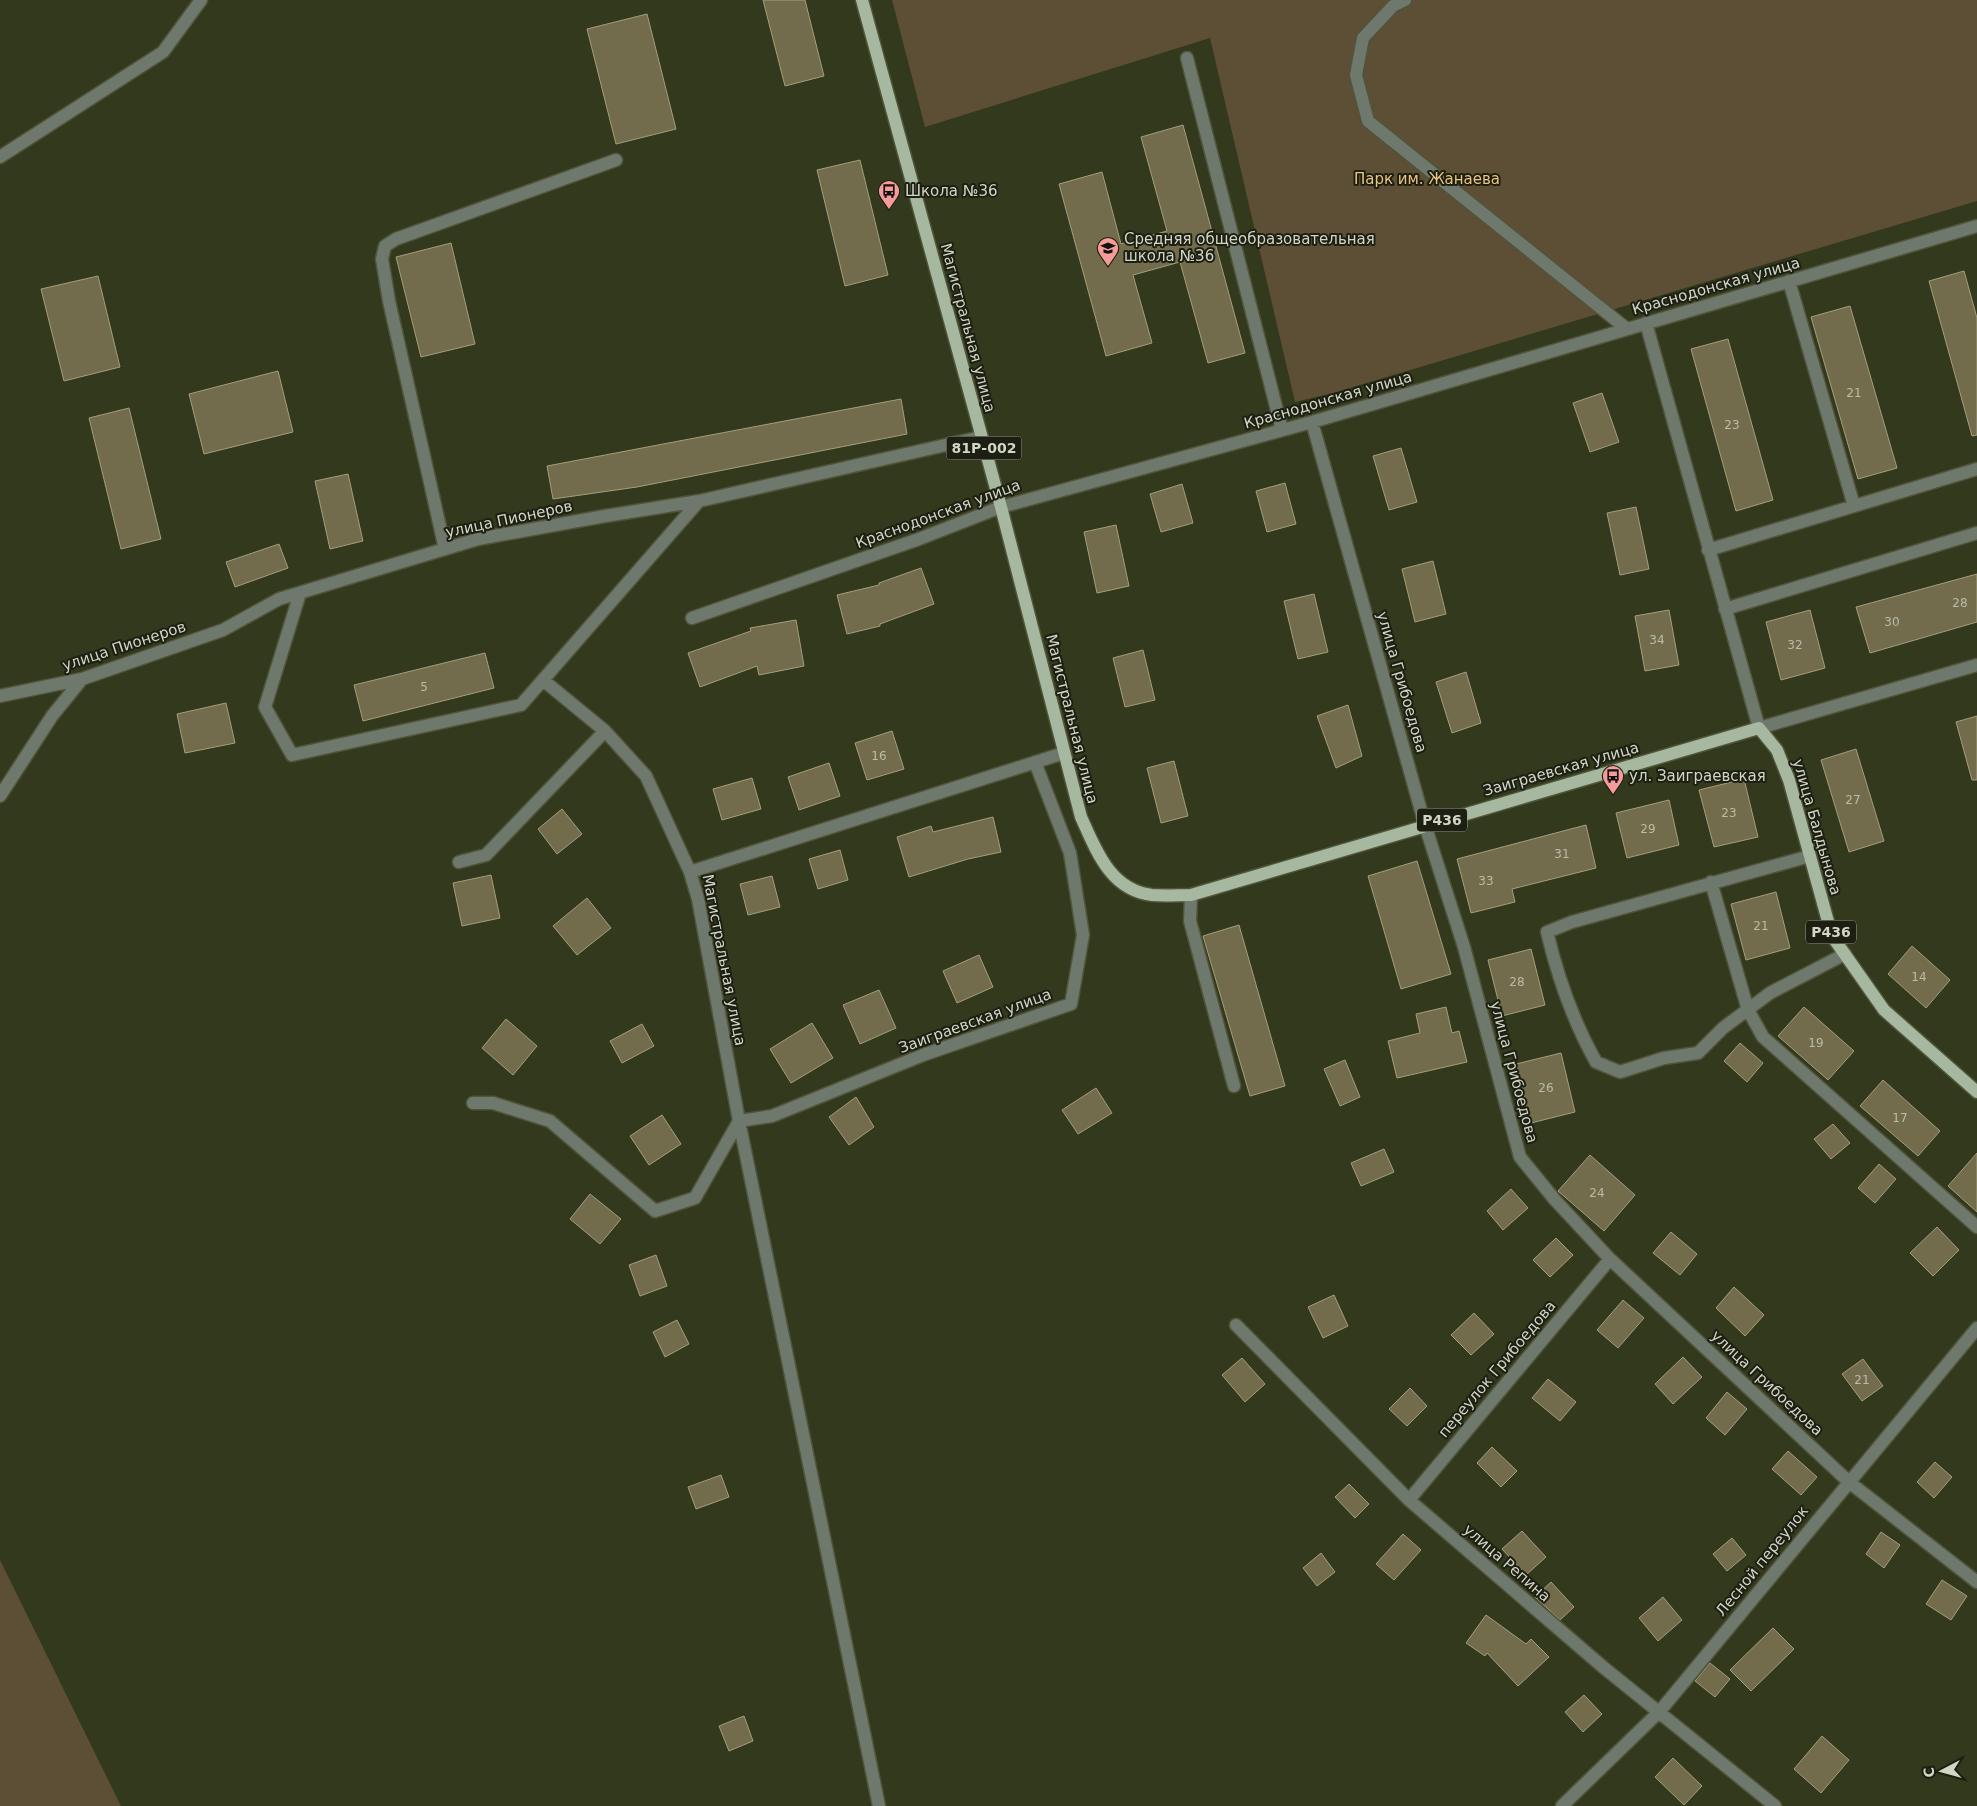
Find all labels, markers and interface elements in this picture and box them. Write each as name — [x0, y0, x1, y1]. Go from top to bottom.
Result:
park label: Парк им. Жанаева — [1354, 170, 1500, 188]
bus stop icon: Школа №36 — [877, 179, 901, 210]
place label: Школа №36 — [905, 182, 998, 200]
place label: Средняя общеобразовательная школа №36 — [1124, 230, 1375, 265]
school or university icon: Средняя общеобразовательная школа №36 — [1096, 236, 1120, 267]
street label: Магистральная улица — [937, 241, 999, 415]
street label: Краснодонская улица — [1630, 253, 1802, 319]
street label: Краснодонская улица — [1242, 367, 1414, 433]
house number: 21 — [1846, 386, 1862, 400]
house number: 23 — [1724, 418, 1740, 432]
road number: 81Р-002 — [946, 436, 1022, 459]
street label: Краснодонская улица — [853, 476, 1023, 552]
street label: улица Пионеров — [444, 497, 574, 541]
house number: 28 — [1952, 596, 1968, 610]
street label: улица Грибоедова — [1373, 609, 1431, 755]
house number: 30 — [1884, 615, 1900, 629]
street label: улица Пионеров — [60, 617, 188, 675]
street label: Магистральная улица — [1042, 632, 1102, 806]
house number: 34 — [1649, 633, 1665, 647]
house number: 32 — [1787, 638, 1803, 652]
house number: 5 — [420, 680, 428, 694]
street label: Заиграевская улица — [1481, 738, 1641, 800]
house number: 16 — [871, 749, 887, 763]
street label: улица Балдынова — [1789, 757, 1845, 897]
bus stop icon: ул. Заиграевская — [1601, 764, 1625, 795]
place label: ул. Заиграевская — [1629, 767, 1766, 785]
house number: 27 — [1845, 793, 1861, 807]
house number: 23 — [1721, 806, 1737, 820]
road number: P436 — [1417, 808, 1467, 832]
house number: 29 — [1640, 822, 1656, 836]
house number: 31 — [1554, 847, 1570, 861]
street label: Магистральная улица — [699, 873, 749, 1047]
house number: 33 — [1478, 874, 1494, 888]
house number: 21 — [1753, 919, 1769, 933]
road number: P436 — [1806, 920, 1856, 944]
house number: 14 — [1911, 970, 1927, 984]
house number: 28 — [1509, 975, 1525, 989]
street label: Заиграевская улица — [896, 985, 1054, 1057]
street label: улица Грибоедова — [1486, 999, 1542, 1145]
house number: 19 — [1808, 1036, 1824, 1050]
house number: 26 — [1538, 1081, 1554, 1095]
house number: 17 — [1892, 1111, 1908, 1125]
house number: 24 — [1589, 1186, 1605, 1200]
street label: переулок Грибоедова — [1435, 1297, 1559, 1441]
street label: улица Грибоедова — [1707, 1327, 1827, 1439]
house number: 21 — [1854, 1373, 1870, 1387]
street label: Лесной переулок — [1712, 1502, 1812, 1620]
street label: улица Репина — [1460, 1520, 1554, 1606]
north arrow — [1917, 1746, 1967, 1796]
text: С — [1921, 1766, 1938, 1778]

